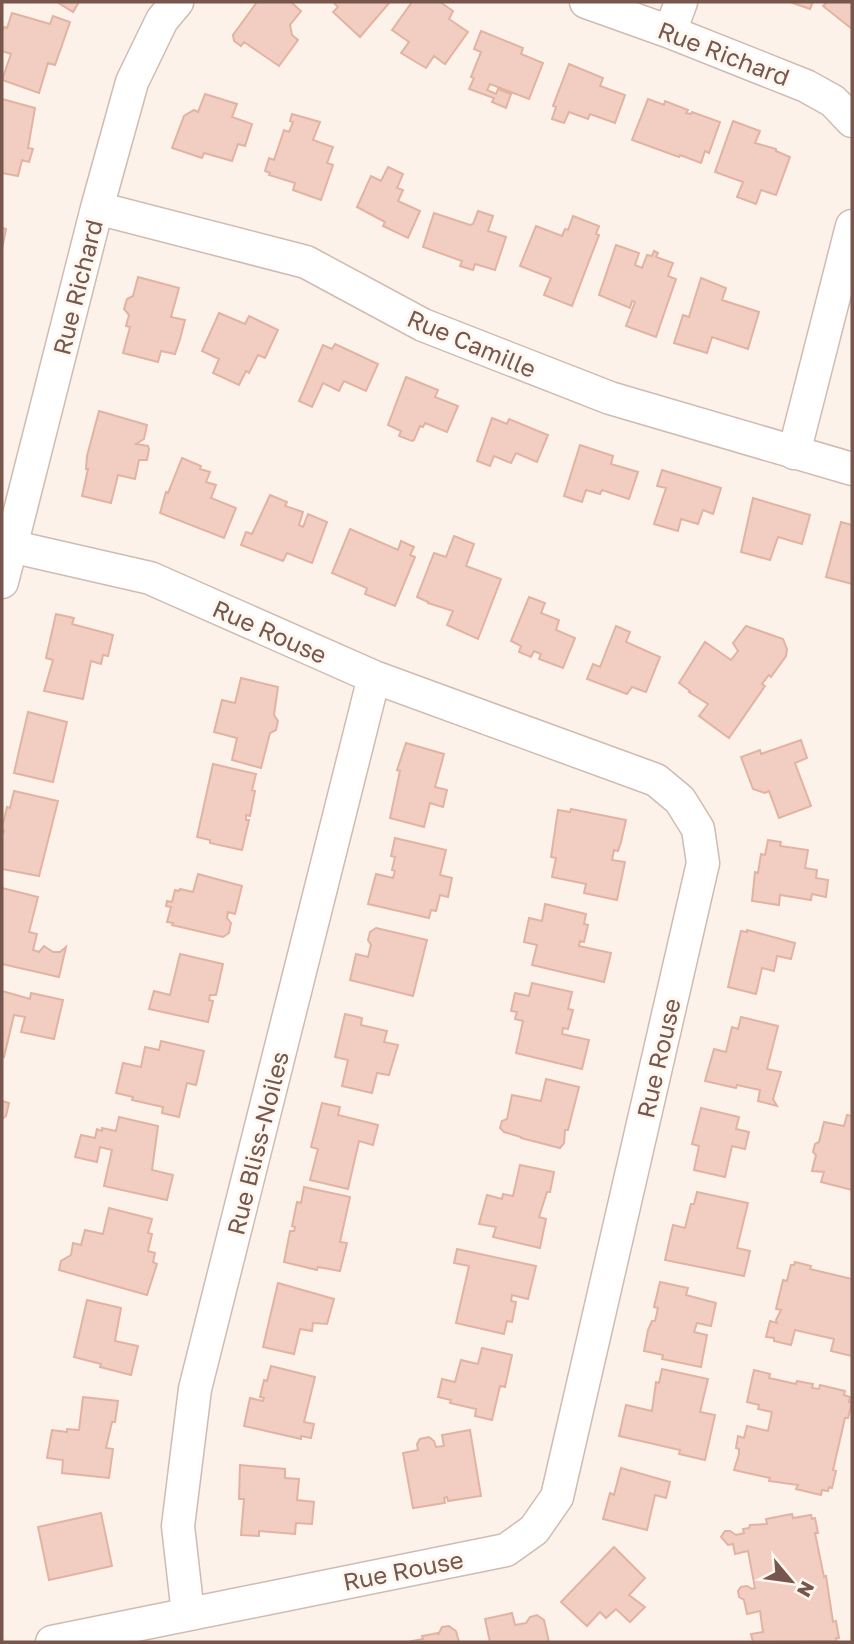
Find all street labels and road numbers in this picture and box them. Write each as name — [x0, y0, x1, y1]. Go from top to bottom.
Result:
street label: Rue Richard — [654, 15, 794, 91]
street label: Rue Richard — [46, 216, 108, 358]
street label: Rue Camille — [403, 303, 541, 383]
street label: Rue Rouse — [208, 593, 332, 669]
street label: Rue Rouse — [630, 995, 686, 1121]
street label: Rue Bliss-Noiles — [220, 1048, 294, 1238]
street label: Rue Rouse — [340, 1544, 466, 1596]

